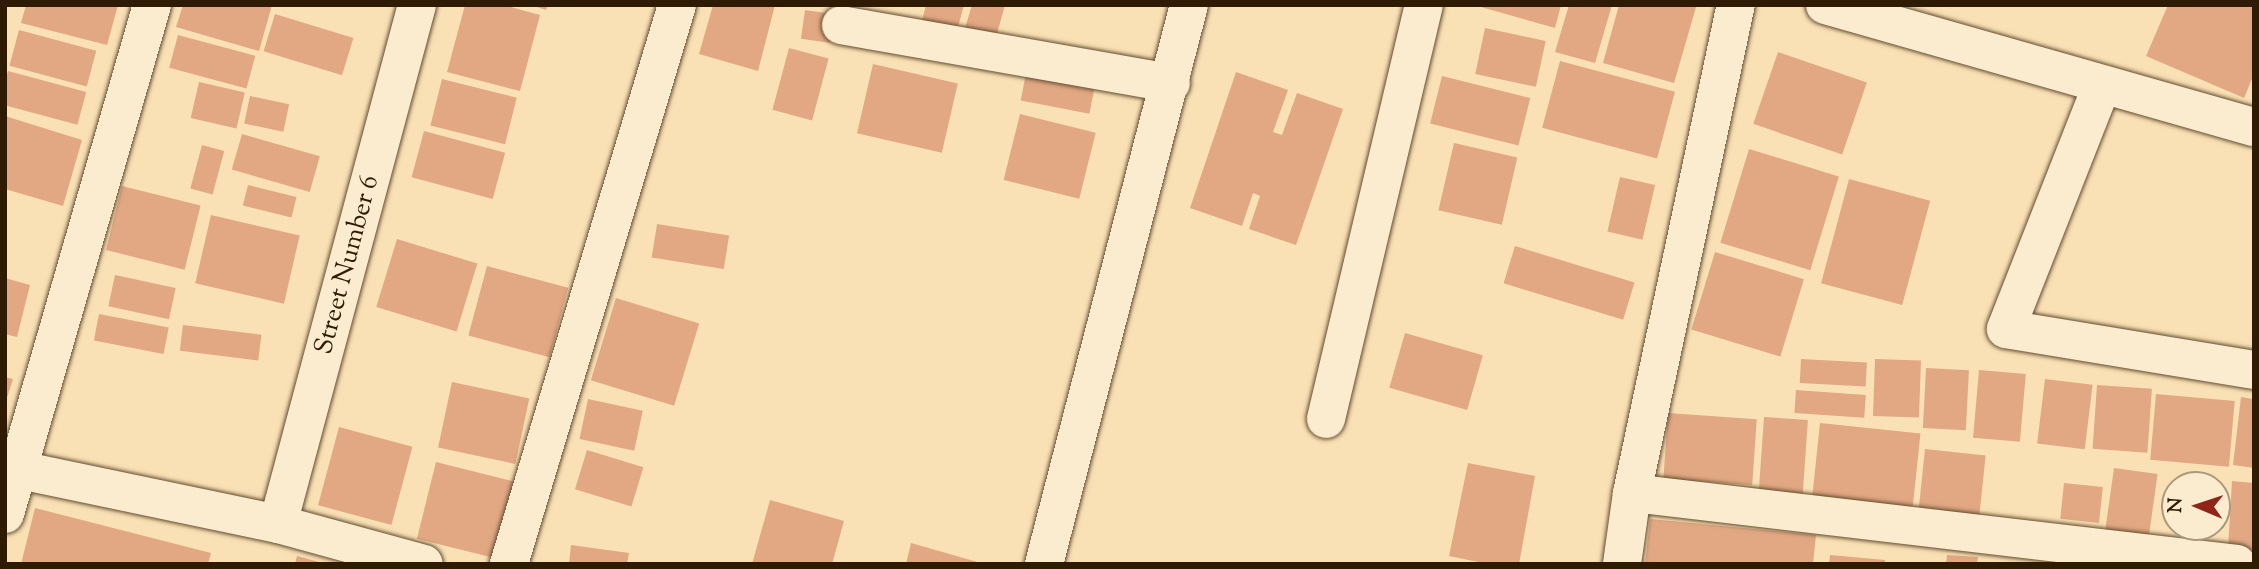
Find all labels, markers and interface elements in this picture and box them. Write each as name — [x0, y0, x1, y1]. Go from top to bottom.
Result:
street label: Street Number 6 — [309, 172, 387, 358]
north arrow — [2161, 471, 2231, 541]
text: N — [2163, 497, 2190, 513]

